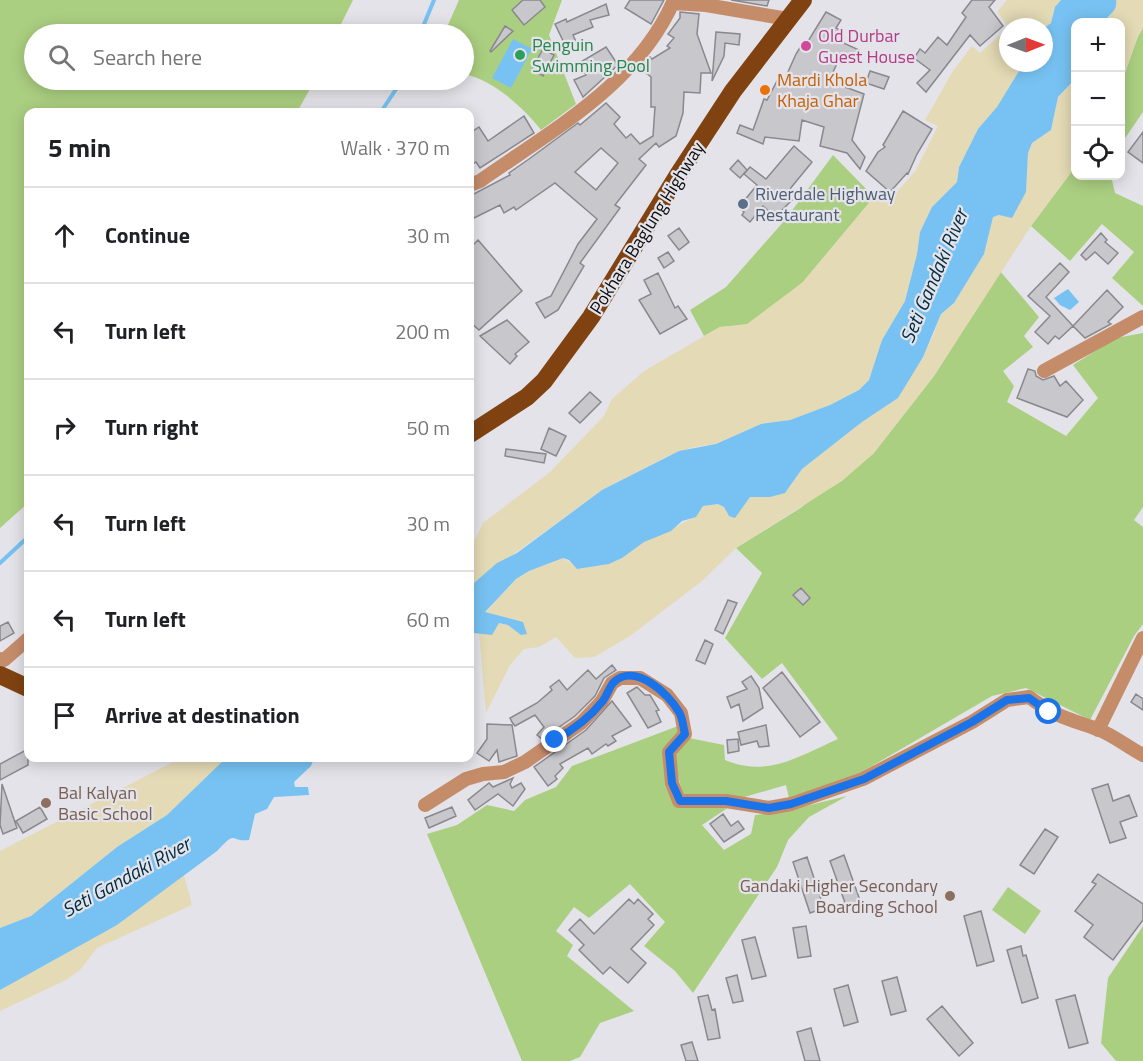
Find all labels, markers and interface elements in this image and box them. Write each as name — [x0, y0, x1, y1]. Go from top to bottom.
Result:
north arrow — [999, 18, 1053, 72]
map controls — [1071, 18, 1125, 180]
button: + — [1071, 18, 1125, 72]
place label: Old Durbar Guest House — [818, 22, 915, 70]
search box — [24, 24, 474, 90]
place label: Penguin Swimming Pool — [532, 31, 650, 79]
marker: Old Durbar Guest House — [799, 39, 813, 53]
text: Search here — [93, 40, 202, 74]
icon: search — [45, 41, 78, 74]
marker: Penguin Swimming Pool — [513, 48, 527, 62]
place label: Mardi Khola Khaja Ghar — [777, 66, 867, 114]
button: − — [1071, 72, 1125, 126]
marker: Mardi Khola Khaja Ghar — [758, 83, 772, 97]
button: locate — [1071, 126, 1125, 180]
text: 5 min — [48, 128, 111, 167]
text: Walk · 370 m — [341, 132, 450, 163]
street label: Pokhara Baglung Highway — [582, 136, 711, 319]
place label: Riverdale Highway Restaurant — [755, 180, 896, 228]
marker: Riverdale Highway Restaurant — [736, 197, 750, 211]
water label: Seti Gandaki River — [891, 202, 977, 348]
text: Continue — [105, 218, 190, 252]
icon: ahead — [48, 219, 81, 252]
text: 30 m — [406, 220, 450, 251]
text: Turn left — [105, 314, 186, 348]
icon: left — [48, 315, 81, 348]
text: 200 m — [395, 316, 450, 347]
text: Turn right — [105, 410, 199, 444]
icon: right — [48, 411, 81, 444]
text: 50 m — [406, 412, 450, 443]
text: Turn left — [105, 506, 186, 540]
icon: left — [48, 507, 81, 540]
text: 30 m — [406, 508, 450, 539]
text: Turn left — [105, 602, 186, 636]
icon: left — [48, 603, 81, 636]
text: 60 m — [406, 604, 450, 635]
text: Arrive at destination — [105, 698, 300, 732]
route start — [1035, 698, 1061, 724]
icon: arrive — [48, 699, 81, 732]
route end — [541, 726, 567, 752]
place label: Bal Kalyan Basic School — [58, 779, 153, 827]
marker: Bal Kalyan Basic School — [39, 796, 53, 810]
water label: Seti Gandaki River — [56, 827, 198, 925]
place label: Gandaki Higher Secondary Boarding School — [740, 872, 938, 920]
marker: Gandaki Higher Secondary Boarding School — [943, 889, 957, 903]

